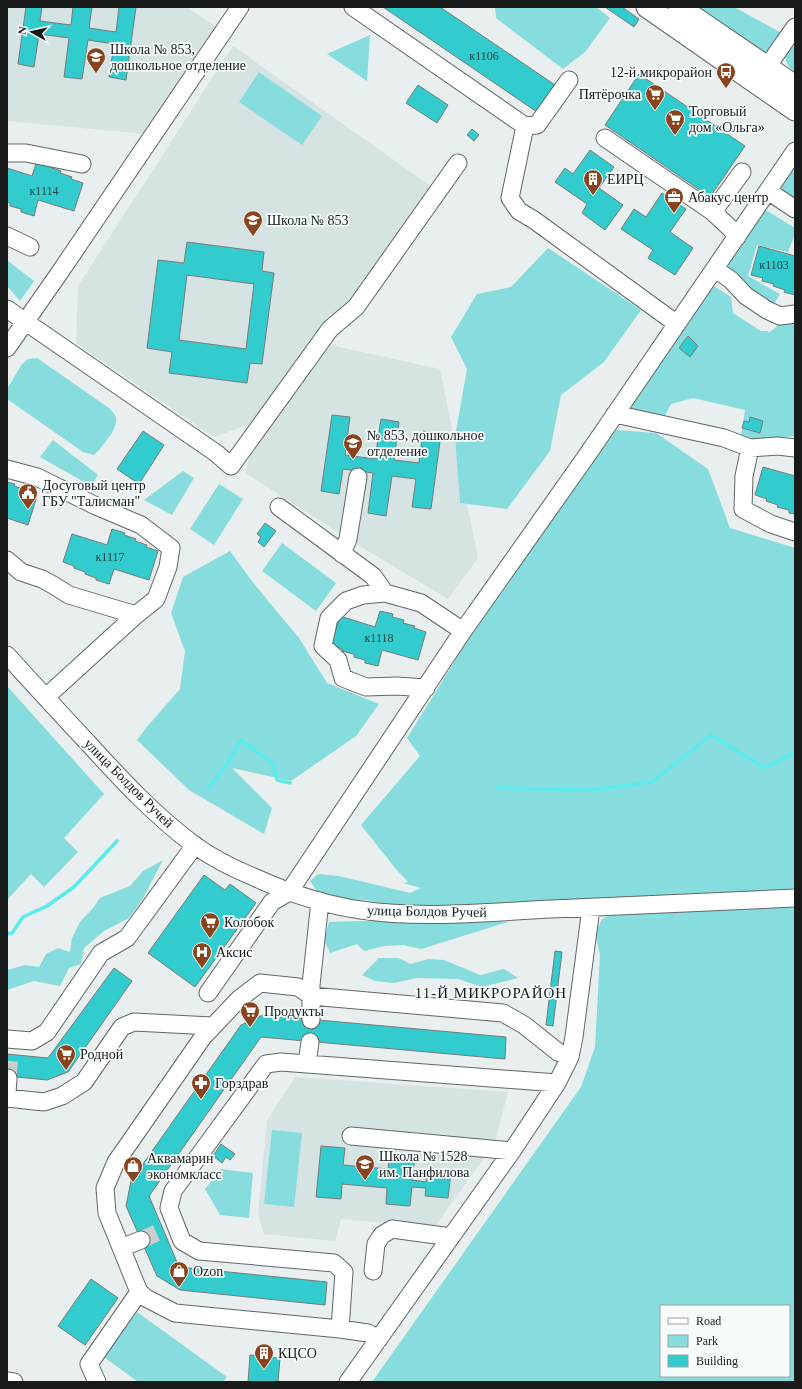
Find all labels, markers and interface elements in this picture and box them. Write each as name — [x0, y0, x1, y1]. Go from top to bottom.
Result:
north arrow — [12, 12, 52, 52]
text: N — [16, 26, 29, 35]
place label: Школа № 853, дошкольное отделение — [110, 42, 246, 73]
school or university icon: Школа № 853, дошкольное отделение — [85, 46, 107, 74]
house number: к1106 — [469, 49, 499, 63]
bus stop icon: 12-й микрорайон — [715, 61, 737, 89]
place label: 12-й микрорайон — [610, 65, 712, 80]
supermarket icon: Пятёрочка — [644, 83, 666, 111]
place label: Пятёрочка — [579, 87, 642, 102]
place label: Торговый дом «Ольга» — [689, 104, 765, 135]
supermarket icon: Торговый дом «Ольга» — [664, 108, 686, 136]
building icon: ЕИРЦ — [582, 168, 604, 196]
place label: ЕИРЦ — [607, 172, 644, 187]
house number: к1114 — [30, 184, 58, 198]
office icon: Абакус центр — [663, 186, 685, 214]
place label: Абакус центр — [688, 190, 769, 205]
school or university icon: Школа № 853 — [242, 209, 264, 237]
place label: Школа № 853 — [267, 213, 349, 228]
house number: к1103 — [759, 258, 789, 272]
place label: № 853, дошкольное отделение — [367, 428, 484, 459]
school or university icon: № 853, дошкольное отделение — [342, 432, 364, 460]
place label: Досуговый центр ГБУ "Талисман" — [42, 478, 146, 509]
public building icon: Досуговый центр ГБУ "Талисман" — [17, 482, 39, 510]
house number: к1117 — [96, 550, 124, 564]
house number: к1118 — [365, 631, 393, 645]
street label: улица Болдов Ручей — [81, 736, 177, 831]
street label: улица Болдов Ручей — [367, 903, 487, 920]
supermarket icon: Колобок — [199, 911, 221, 939]
place label: Колобок — [224, 915, 275, 930]
hospital icon: Аксис — [191, 941, 213, 969]
place label: Аксис — [216, 945, 252, 960]
district label: 11-Й МИКРОРАЙОН — [415, 985, 567, 1001]
supermarket icon: Продукты — [239, 1000, 261, 1028]
place label: Продукты — [264, 1004, 325, 1019]
supermarket icon: Родной — [55, 1043, 77, 1071]
place label: Родной — [80, 1047, 124, 1062]
pharmacy icon: Горздрав — [190, 1072, 212, 1100]
place label: Горздрав — [215, 1076, 269, 1091]
place label: Школа № 1528 им. Панфилова — [379, 1149, 470, 1180]
place label: Аквамарин экономкласс — [147, 1151, 222, 1182]
school or university icon: Школа № 1528 им. Панфилова — [354, 1153, 376, 1181]
shop icon: Аквамарин экономкласс — [122, 1155, 144, 1183]
shop icon: Ozon — [168, 1260, 190, 1288]
place label: Ozon — [193, 1264, 223, 1279]
legend — [660, 1305, 790, 1377]
text: Road — [696, 1314, 721, 1328]
text: Park — [696, 1334, 718, 1348]
building icon: КЦСО — [253, 1342, 275, 1370]
place label: КЦСО — [278, 1346, 317, 1361]
text: Building — [696, 1354, 738, 1368]

